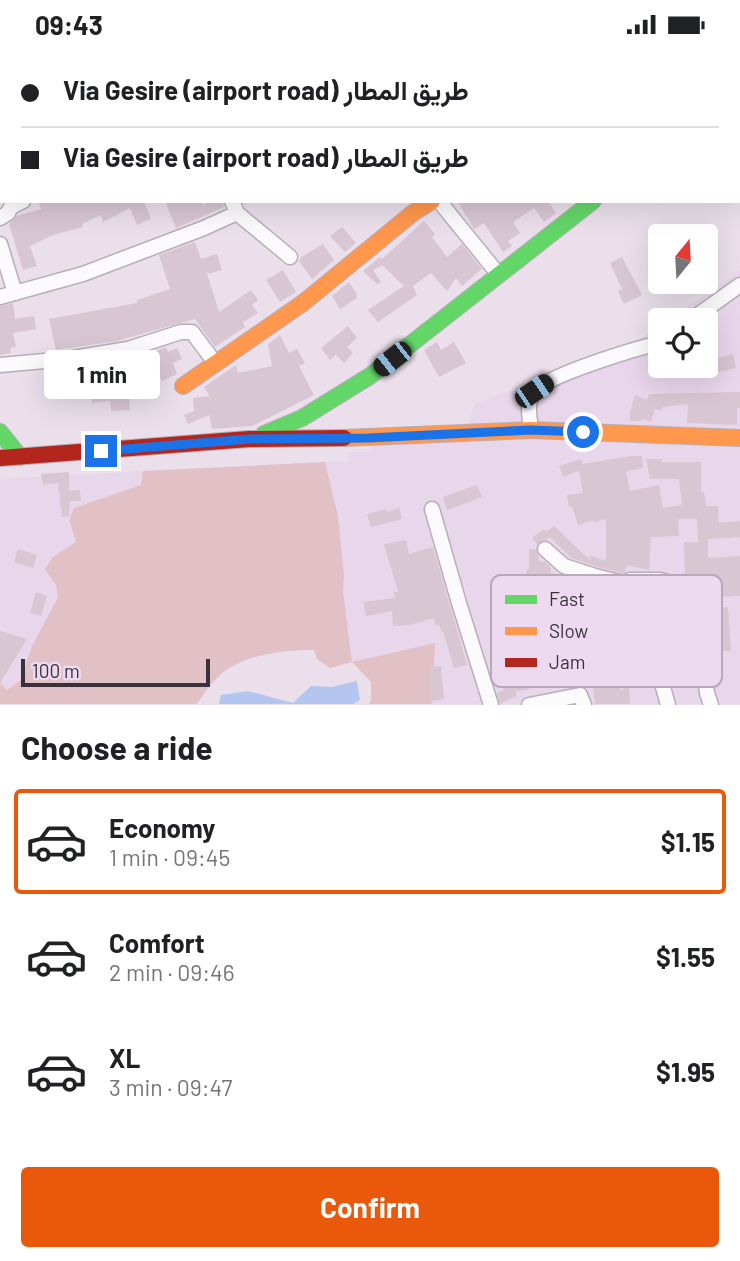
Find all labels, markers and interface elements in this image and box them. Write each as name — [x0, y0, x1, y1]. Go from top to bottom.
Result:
text: 09:43 — [35, 9, 103, 40]
text: Via Gesire (airport road) طريق المطار — [63, 74, 469, 105]
text: Via Gesire (airport road) طريق المطار — [63, 141, 469, 172]
north arrow — [648, 224, 718, 294]
map controls — [648, 224, 718, 378]
button: locate — [648, 308, 718, 378]
car — [369, 338, 416, 380]
callout: 1 min — [43, 349, 159, 399]
text: 1 min — [77, 360, 127, 388]
car — [511, 371, 558, 411]
route start — [567, 416, 599, 448]
route end — [85, 435, 117, 467]
legend — [491, 575, 722, 687]
text: Fast — [549, 587, 585, 610]
text: Slow — [549, 619, 588, 642]
text: Jam — [549, 650, 585, 673]
scale bar — [21, 655, 210, 687]
text: 100 m — [32, 659, 80, 682]
text: Choose a ride — [21, 728, 213, 766]
icon: car — [25, 810, 88, 873]
text: Economy — [109, 812, 215, 843]
text: $1.15 — [661, 826, 715, 857]
text: 1 min · 09:45 — [109, 843, 230, 871]
icon: car — [25, 925, 88, 988]
text: Comfort — [109, 927, 205, 958]
text: $1.55 — [656, 941, 715, 972]
text: 2 min · 09:46 — [109, 958, 235, 986]
icon: car — [25, 1040, 88, 1103]
text: XL — [109, 1042, 140, 1073]
text: $1.95 — [656, 1056, 715, 1087]
text: 3 min · 09:47 — [109, 1073, 232, 1101]
button: Confirm — [21, 1167, 719, 1247]

